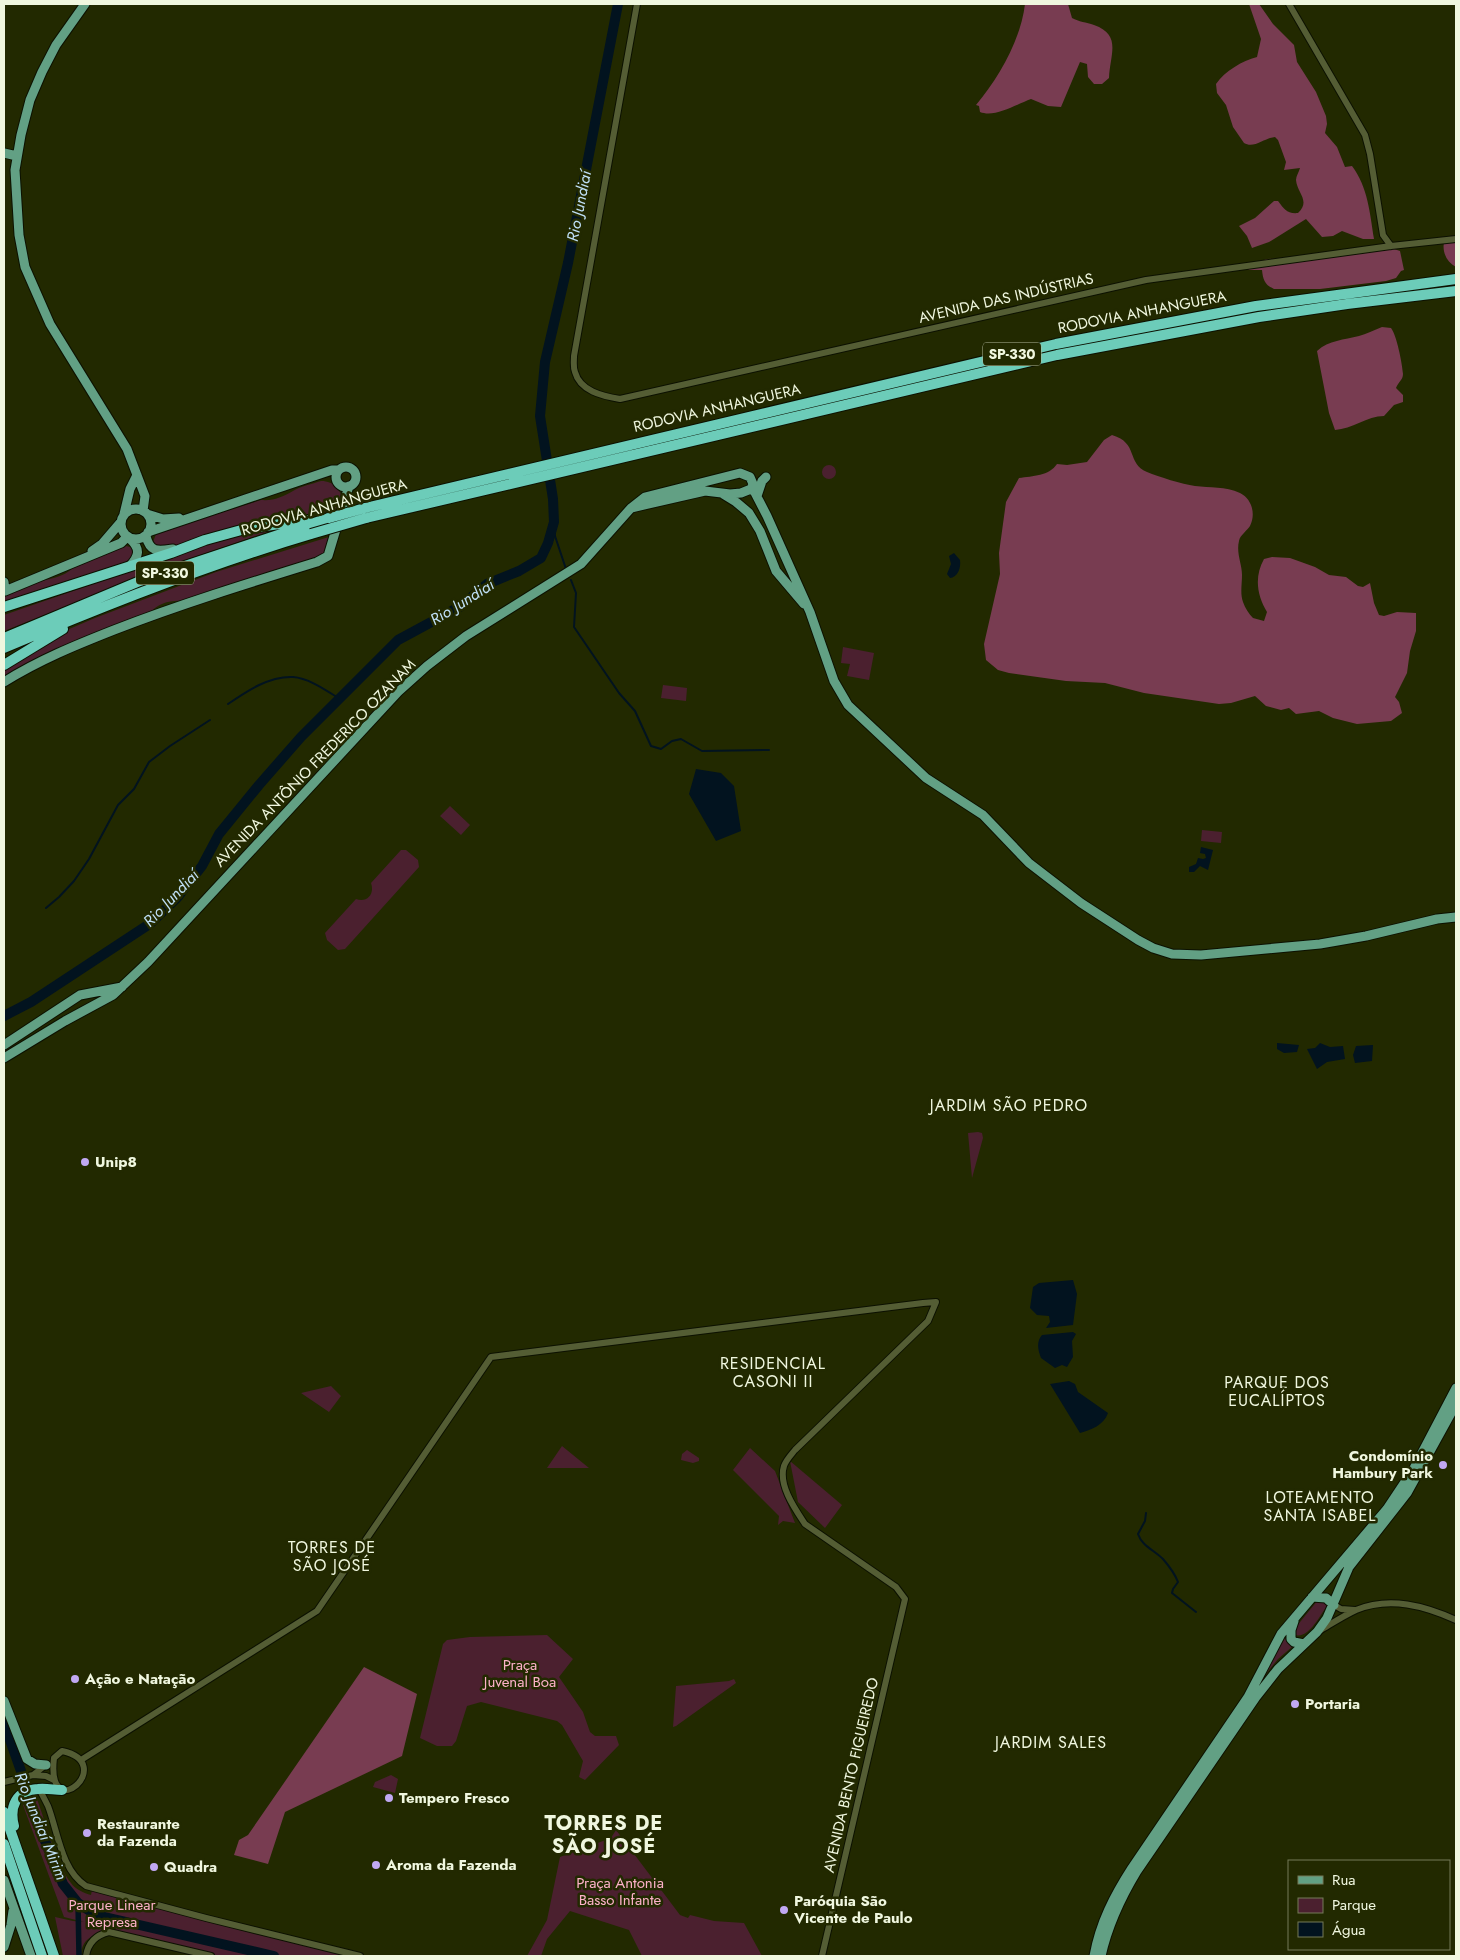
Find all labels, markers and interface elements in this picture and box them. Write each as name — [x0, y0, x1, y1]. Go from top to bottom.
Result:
water label: Rio Jundiaí — [561, 167, 598, 243]
street label: AVENIDA DAS INDÚSTRIAS — [916, 267, 1096, 329]
street label: RODOVIA ANHANGUERA — [1056, 285, 1228, 339]
road number: SP-330 — [983, 342, 1041, 366]
street label: RODOVIA ANHANGUERA — [631, 378, 803, 438]
street label: RODOVIA ANHANGUERA — [239, 473, 409, 541]
road number: SP-330 — [136, 562, 194, 584]
water label: Rio Jundiaí — [425, 572, 500, 631]
street label: AVENIDA ANTÔNIO FREDERICO OZANAM — [209, 654, 421, 872]
water label: Rio Jundiaí — [138, 863, 206, 932]
district label: JARDIM SÃO PEDRO — [928, 1094, 1088, 1117]
place label: Unip8 — [95, 1151, 137, 1173]
marker: Unip8 — [79, 1156, 91, 1168]
district label: RESIDENCIAL CASONI II — [720, 1352, 826, 1393]
district label: PARQUE DOS EUCALÍPTOS — [1224, 1371, 1330, 1412]
place label: Condomínio Hambury Park — [1332, 1445, 1433, 1484]
marker: Condomínio Hambury Park — [1437, 1459, 1449, 1471]
district label: LOTEAMENTO SANTA ISABEL — [1263, 1486, 1377, 1527]
district label: TORRES DE SÃO JOSÉ — [288, 1536, 376, 1577]
park label: Praça Juvenal Boa — [482, 1654, 556, 1693]
place label: Ação e Natação — [84, 1668, 195, 1690]
marker: Ação e Natação — [69, 1673, 81, 1685]
street label: AVENIDA BENTO FIGUEIREDO — [818, 1675, 884, 1875]
place label: Portaria — [1305, 1693, 1360, 1715]
marker: Portaria — [1289, 1698, 1301, 1710]
district label: JARDIM SALES — [993, 1731, 1107, 1754]
water label: Rio Jundiaí Mirim — [9, 1769, 73, 1883]
place label: Tempero Fresco — [399, 1787, 510, 1809]
marker: Tempero Fresco — [383, 1792, 395, 1804]
district label: TORRES DE SÃO JOSÉ — [545, 1809, 663, 1861]
place label: Restaurante da Fazenda — [97, 1813, 180, 1852]
marker: Restaurante da Fazenda — [81, 1827, 93, 1839]
place label: Aroma da Fazenda — [385, 1854, 517, 1876]
place label: Quadra — [164, 1856, 217, 1878]
marker: Aroma da Fazenda — [370, 1859, 382, 1871]
legend — [1288, 1860, 1450, 1950]
marker: Quadra — [148, 1861, 160, 1873]
text: Rua — [1332, 1869, 1356, 1891]
park label: Praça Antonia Basso Infante — [576, 1872, 664, 1911]
place label: Paróquia São Vicente de Paulo — [793, 1890, 913, 1929]
park label: Parque Linear Represa — [68, 1894, 156, 1933]
text: Parque — [1332, 1894, 1376, 1916]
marker: Paróquia São Vicente de Paulo — [778, 1904, 790, 1916]
text: Água — [1332, 1919, 1366, 1941]

